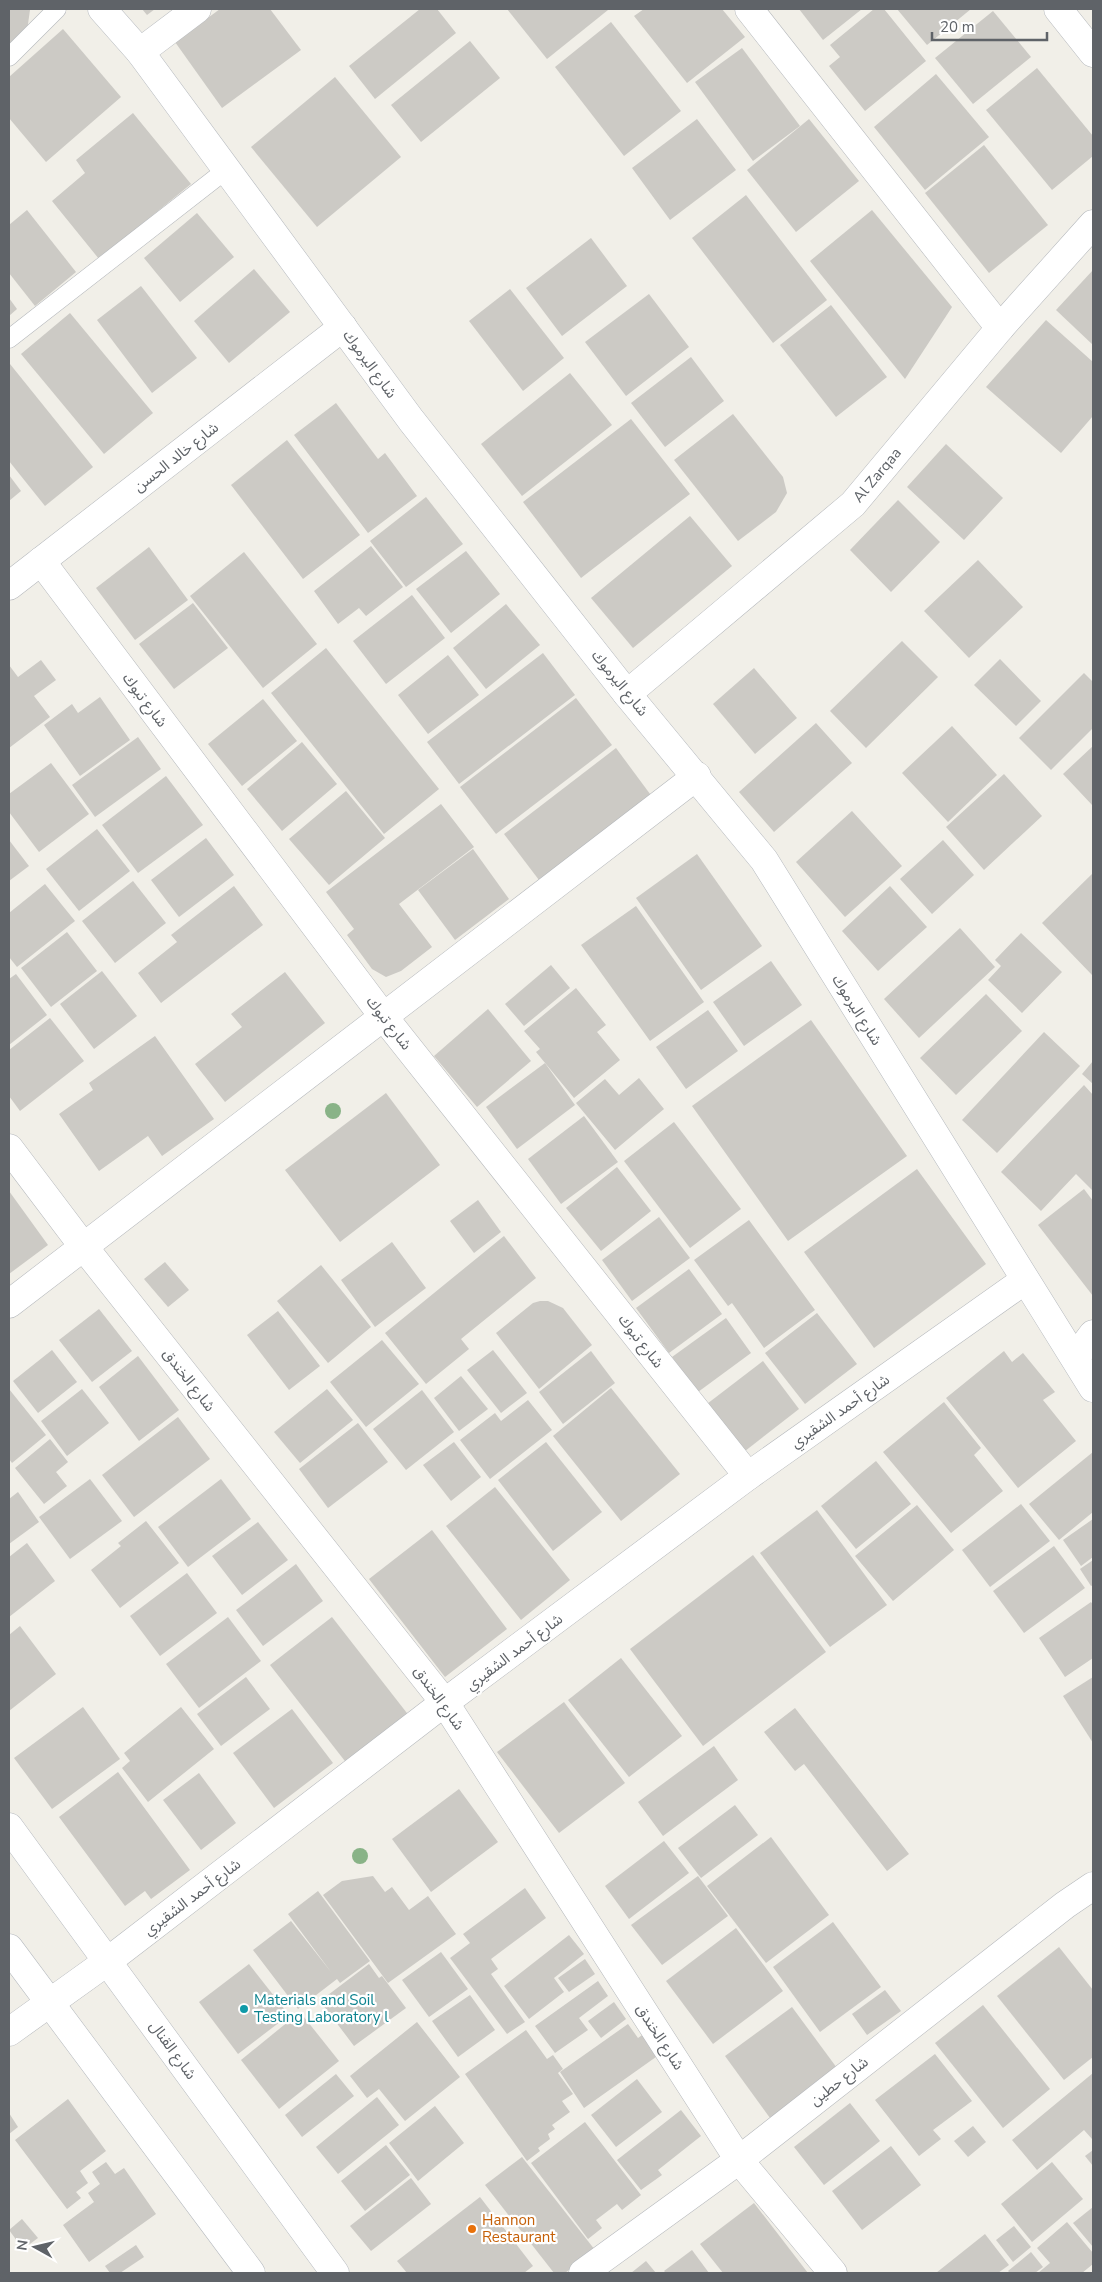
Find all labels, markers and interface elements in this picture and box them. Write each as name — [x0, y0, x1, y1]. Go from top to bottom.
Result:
scale bar — [932, 10, 1047, 42]
text: 20 m — [940, 17, 975, 37]
street label: شارع اليرموك — [337, 326, 402, 403]
street label: شارع خالد الحسن — [129, 417, 224, 498]
street label: Al Zarqaa — [848, 443, 906, 507]
street label: شارع اليرموك — [586, 646, 653, 722]
street label: شارع تبوك — [116, 669, 172, 733]
street label: شارع اليرموك — [826, 971, 887, 1050]
street label: شارع تبوك — [360, 992, 416, 1055]
street label: شارع تبوك — [612, 1310, 668, 1373]
street label: شارع الخندق — [156, 1344, 220, 1417]
street label: شارع أحمد الشقيري — [787, 1369, 895, 1454]
street label: شارع أحمد الشقيري — [461, 1609, 568, 1697]
street label: شارع الخندق — [407, 1662, 469, 1736]
street label: شارع أحمد الشقيري — [139, 1854, 246, 1942]
place label: Materials and Soil Testing Laboratory l — [254, 1990, 389, 2027]
street label: شارع الخندق — [630, 2000, 689, 2075]
marker: Materials and Soil Testing Laboratory l — [238, 2003, 250, 2015]
street label: شارع القنال — [143, 2017, 201, 2085]
street label: شارع حطين — [806, 2052, 874, 2112]
place label: Hannon Restaurant — [482, 2210, 556, 2247]
north arrow — [10, 2222, 60, 2272]
marker: Hannon Restaurant — [466, 2223, 478, 2235]
text: N — [12, 2239, 33, 2252]

